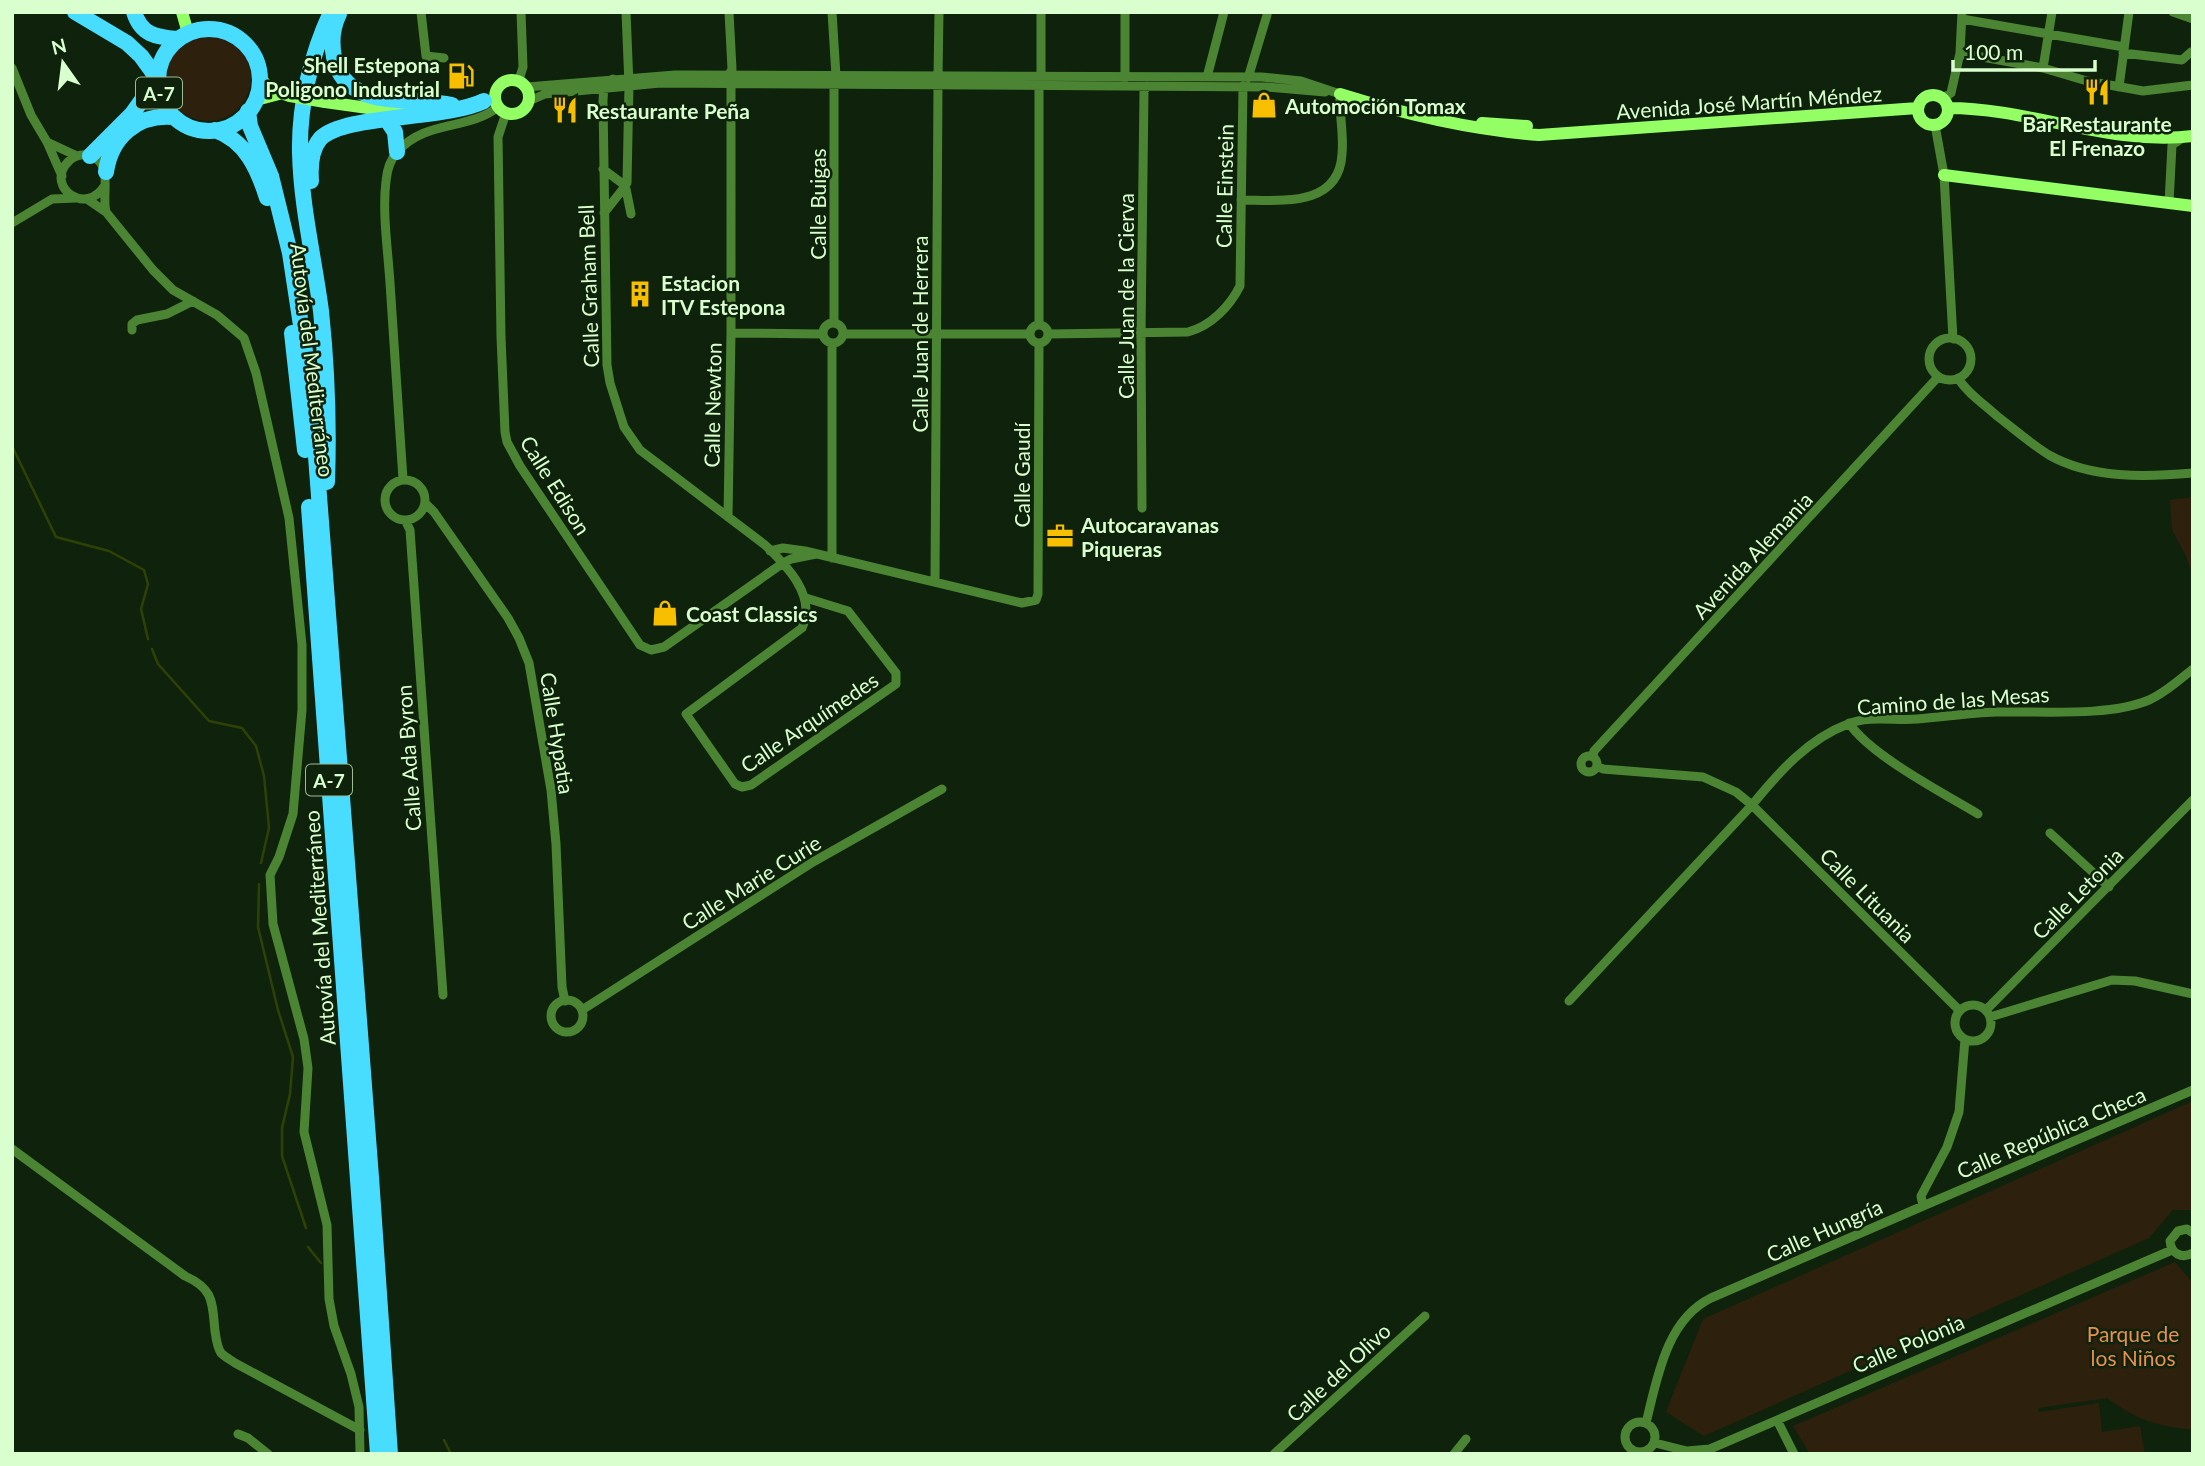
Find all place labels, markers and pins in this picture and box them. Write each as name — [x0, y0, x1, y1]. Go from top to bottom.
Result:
place label: Shell Estepona Poligono Industrial — [265, 52, 440, 101]
fuel station icon: Shell Estepona Poligono Industrial — [446, 61, 476, 91]
restaurant icon: Bar Restaurante El Frenazo — [2082, 77, 2112, 107]
shop icon: Automoción Tomax — [1249, 90, 1279, 120]
place label: Automoción Tomax — [1284, 93, 1466, 118]
restaurant icon: Restaurante Peña — [550, 95, 580, 125]
place label: Restaurante Peña — [586, 98, 750, 123]
place label: Bar Restaurante El Frenazo — [2022, 111, 2172, 160]
place label: Estacion ITV Estepona — [661, 270, 785, 319]
building icon: Estacion ITV Estepona — [625, 279, 655, 309]
place label: Autocaravanas Piqueras — [1080, 512, 1219, 561]
office icon: Autocaravanas Piqueras — [1045, 521, 1075, 551]
shop icon: Coast Classics — [650, 598, 680, 628]
place label: Coast Classics — [686, 601, 817, 626]

